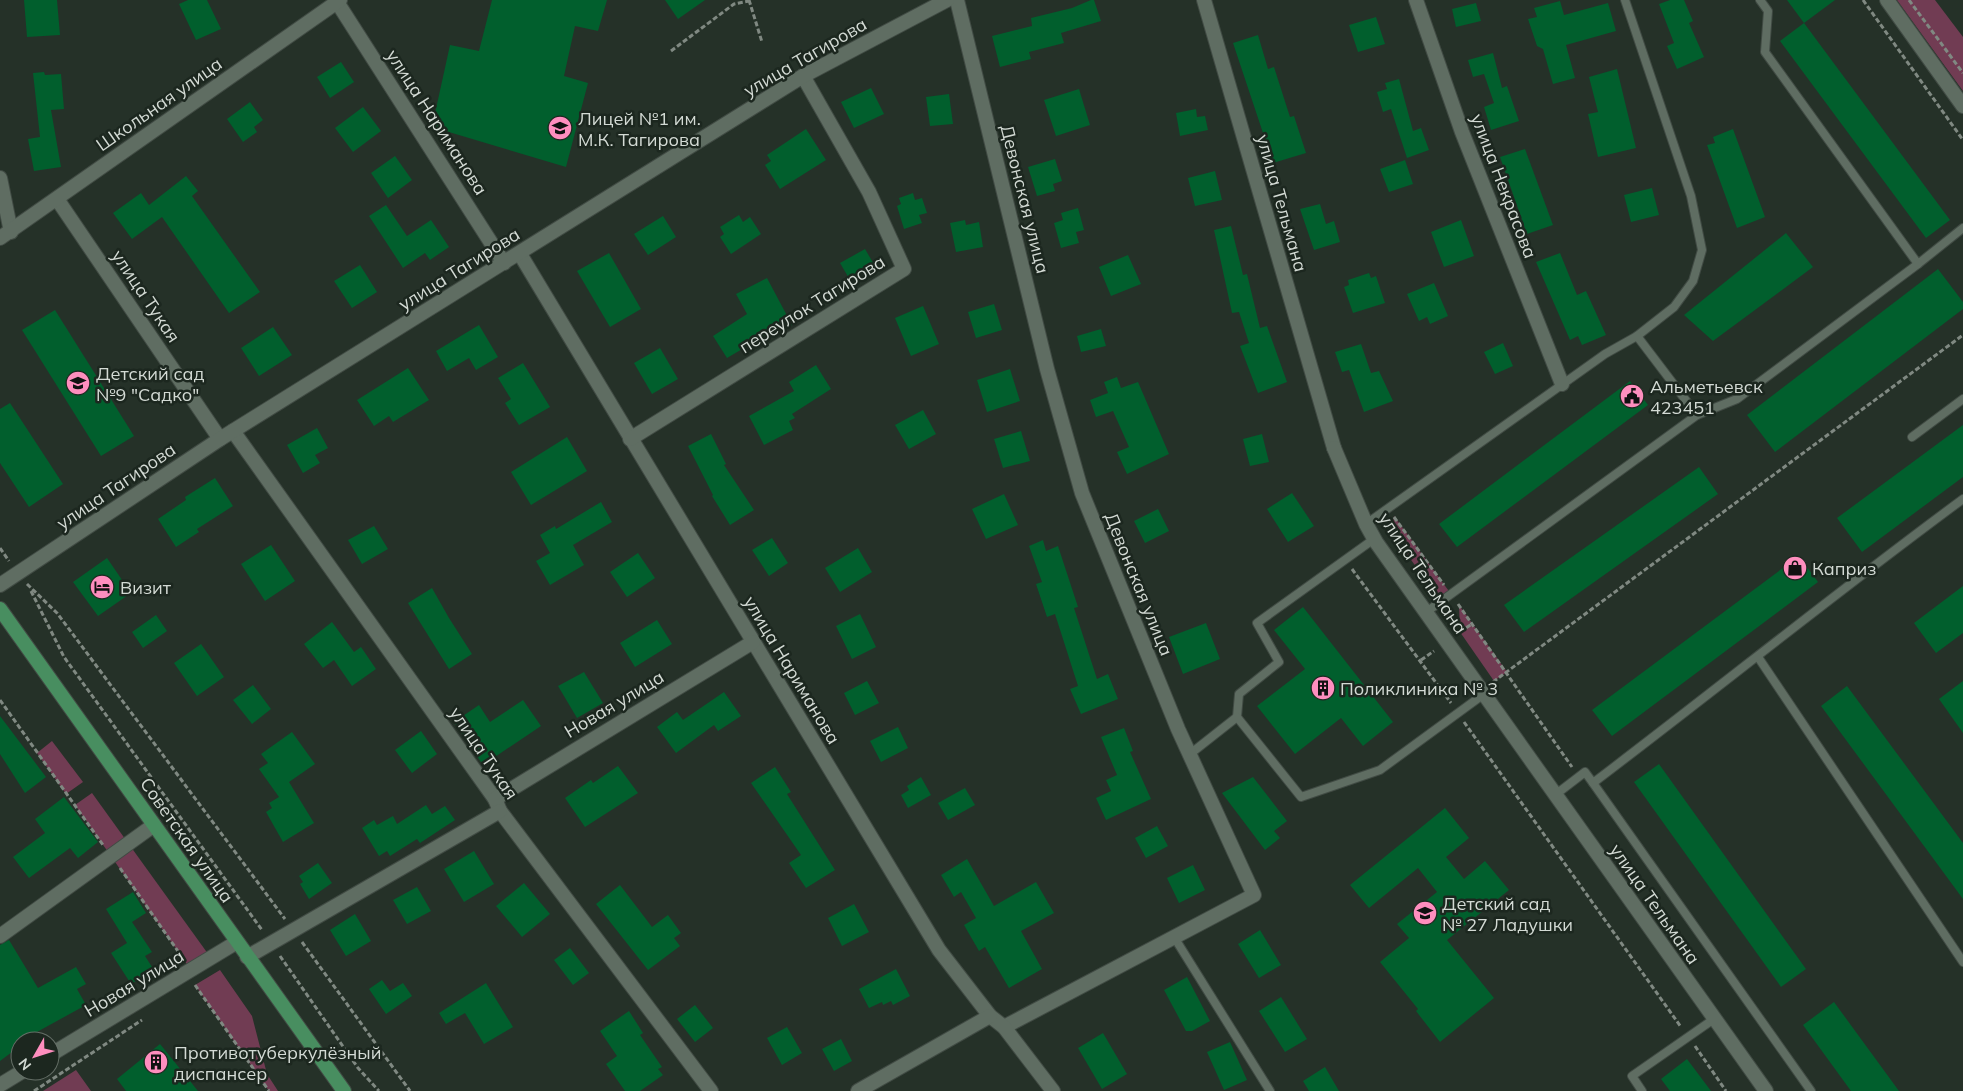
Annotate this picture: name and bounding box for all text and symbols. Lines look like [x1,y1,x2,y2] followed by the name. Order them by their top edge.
[739,12,871,102] street label: улица Тагирова
[381,45,493,199] street label: улица Нариманова
[92,52,226,156] street label: Школьная улица
[578,107,701,151] place label: Лицей №1 им. М.К. Тагирова
[1466,110,1542,262] street label: улица Некрасова
[547,115,573,141] school or university icon: Лицей №1 им. М.К. Тагирова
[995,122,1055,276] street label: Девонская улица
[1251,132,1313,274] street label: улица Тельмана
[394,222,524,316] street label: улица Тагирова
[107,245,185,347] street label: улица Тукая
[735,250,889,358] street label: переулок Тагирова
[96,362,205,406] place label: Детский сад №9 "Садко"
[65,370,91,396] school or university icon: Детский сад №9 "Садко"
[1650,375,1763,419] place label: Альметьевск 423451
[1619,383,1645,409] public building icon: Альметьевск 423451
[52,438,180,534] street label: улица Тагирова
[1374,508,1472,638] street label: улица Тельмана
[1100,509,1178,659] street label: Девонская улица
[1782,555,1808,581] shop icon: Каприз
[1812,557,1876,580] place label: Каприз
[89,574,115,600] hotel icon: Визит
[120,576,172,599] place label: Визит
[739,592,845,748] street label: улица Нариманова
[560,665,668,743] street label: Новая улица
[1310,675,1336,701] building icon: Поликлиника № 3
[1340,677,1498,700] place label: Поликлиника № 3
[445,702,523,804] street label: улица Тукая
[135,773,239,907] street label: Советская улица
[1605,839,1705,969] street label: улица Тельмана
[1442,892,1573,936] place label: Детский сад № 27 Ладушки
[1412,900,1438,926] school or university icon: Детский сад № 27 Ладушки
[80,944,188,1022] street label: Новая улица
[10,1031,60,1081] north arrow
[174,1041,381,1085] place label: Противотуберкулёзный диспансер
[143,1049,169,1075] building icon: Противотуберкулёзный диспансер
[15,1054,35,1074] text: N

